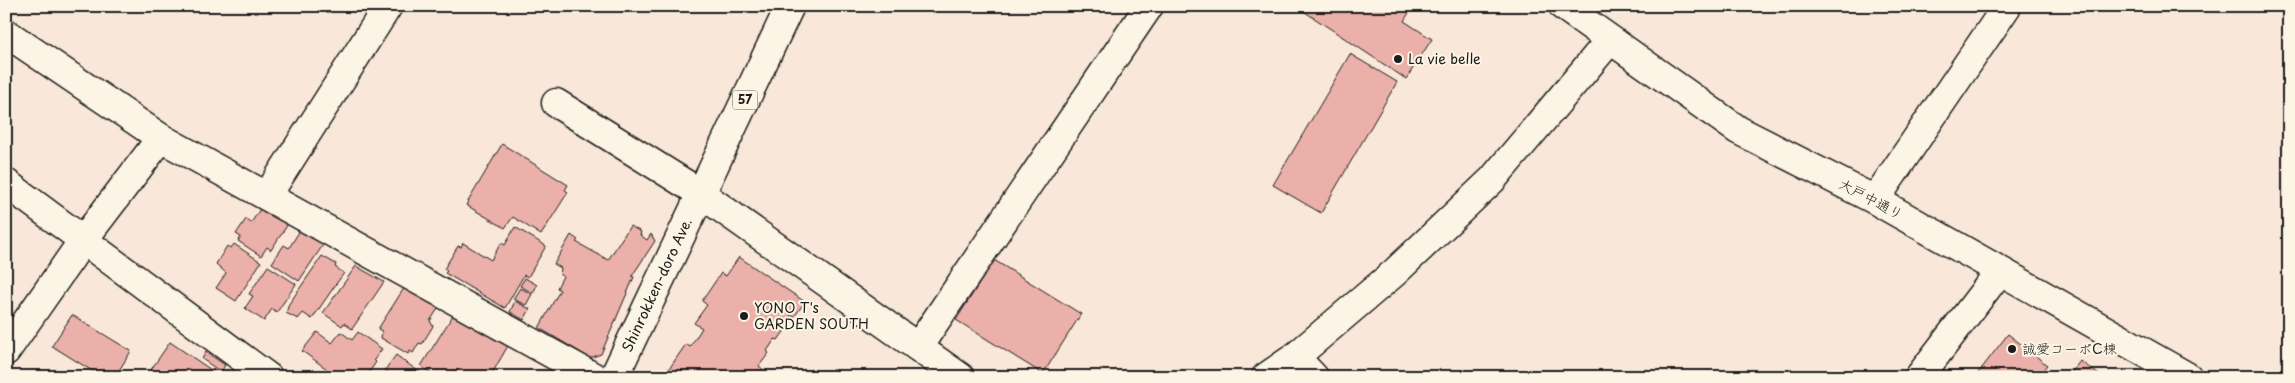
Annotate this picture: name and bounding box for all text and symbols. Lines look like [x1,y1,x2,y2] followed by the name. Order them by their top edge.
[1408,48,1481,69] place label: La vie belle
[1392,53,1404,65] marker: La vie belle
[732,90,758,110] road number: 57
[1835,173,1907,224] street label: 大戸中通り
[616,214,697,355] street label: Shinrokken-doro Ave.
[754,297,869,334] place label: YONO T's GARDEN SOUTH
[738,310,750,322] marker: YONO T's GARDEN SOUTH
[2022,338,2118,359] place label: 誠愛コーポC棟
[2006,343,2018,355] marker: 誠愛コーポC棟

